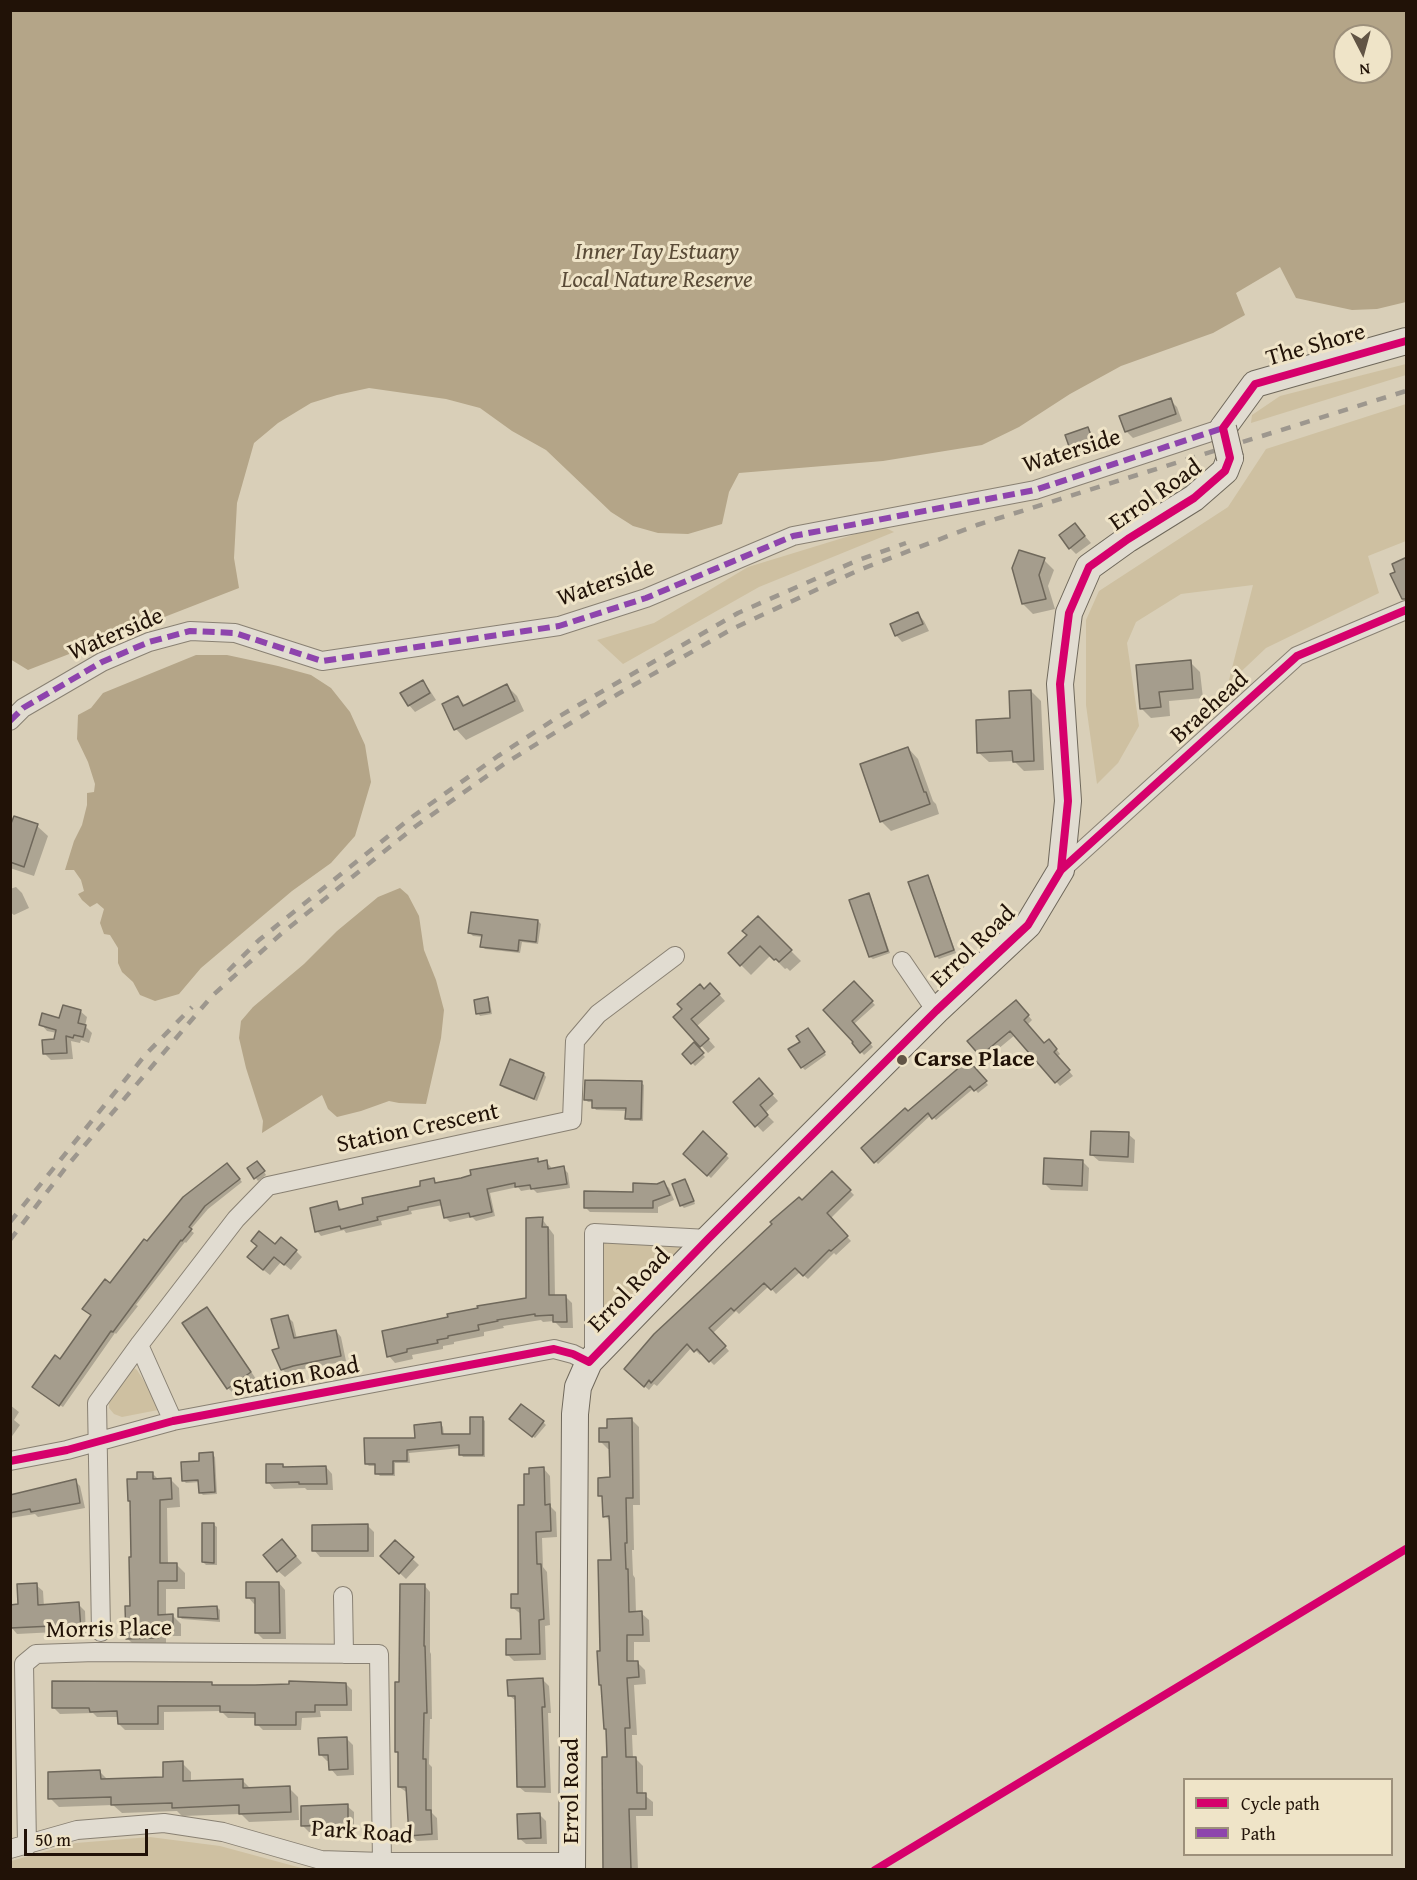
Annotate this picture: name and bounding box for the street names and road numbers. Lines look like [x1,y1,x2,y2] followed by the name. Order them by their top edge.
[1263,318,1369,374] street label: The Shore
[1020,423,1124,481] street label: Waterside
[1104,454,1208,538] street label: Errol Road
[554,554,658,614] street label: Waterside
[64,602,168,668] street label: Waterside
[1165,666,1255,750] street label: Braehead
[926,900,1022,994] street label: Errol Road
[334,1098,502,1160] street label: Station Crescent
[583,1243,677,1339] street label: Errol Road
[230,1352,362,1404] street label: Station Road
[46,1615,172,1645] street label: Morris Place
[558,1738,586,1844] street label: Errol Road
[310,1815,414,1851] street label: Park Road

